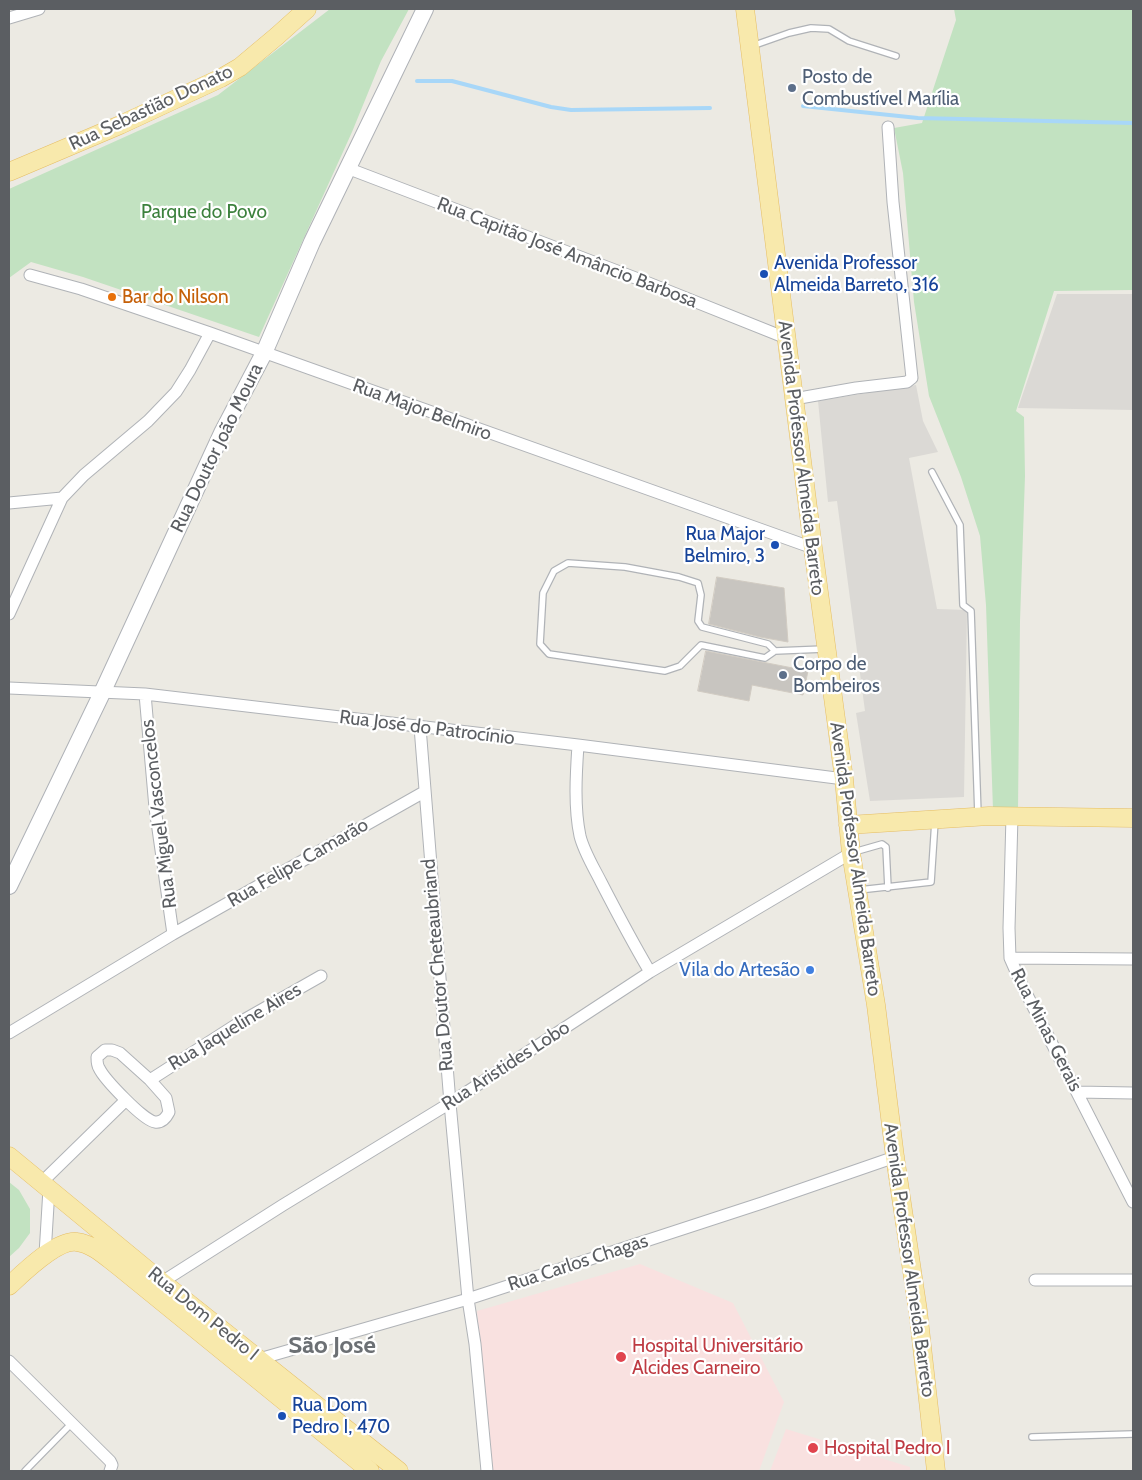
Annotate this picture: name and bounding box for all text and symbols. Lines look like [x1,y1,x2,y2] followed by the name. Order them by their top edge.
[66,60,236,156] street label: Rua Sebastião Donato
[802,66,959,110] place label: Posto de Combustível Marília
[786,82,798,94] marker: Posto de Combustível Marília
[434,193,700,313] street label: Rua Capitão José Amâncio Barbosa
[141,201,267,223] park label: Parque do Povo
[774,252,939,296] place label: Avenida Professor Almeida Barreto, 316
[758,268,770,280] marker: Avenida Professor Almeida Barreto, 316
[122,286,229,308] place label: Bar do Nilson
[106,291,118,303] marker: Bar do Nilson
[773,319,829,597] street label: Avenida Professor Almeida Barreto
[166,360,268,536] street label: Rua Doutor João Moura
[349,374,495,446] street label: Rua Major Belmiro
[684,523,765,567] place label: Rua Major Belmiro, 3
[769,539,781,551] marker: Rua Major Belmiro, 3
[793,653,880,697] place label: Corpo de Bombeiros
[777,669,789,681] marker: Corpo de Bombeiros
[338,706,516,750] street label: Rua José do Patrocínio
[136,718,182,910] street label: Rua Miguel Vasconcelos
[824,720,886,998] street label: Avenida Professor Almeida Barreto
[224,813,372,913] street label: Rua Felipe Camarão
[417,858,459,1072] street label: Rua Doutor Cheteaubriand
[679,959,800,981] place label: Vila do Artesão
[804,964,816,976] marker: Vila do Artesão
[1005,965,1087,1095] street label: Rua Minas Gerais
[164,978,306,1076] street label: Rua Jaqueline Aires
[438,1016,574,1116] street label: Rua Aristides Lobo
[878,1121,940,1399] street label: Avenida Professor Almeida Barreto
[505,1230,651,1296] street label: Rua Carlos Chagas
[143,1262,263,1366] street label: Rua Dom Pedro I
[288,1332,376,1360] district label: São José
[632,1335,803,1379] place label: Hospital Universitário Alcides Carneiro
[614,1350,628,1364] marker: Hospital Universitário Alcides Carneiro
[292,1394,390,1438] place label: Rua Dom Pedro I, 470
[276,1410,288,1422] marker: Rua Dom Pedro I, 470
[824,1437,951,1459] place label: Hospital Pedro I
[806,1441,820,1455] marker: Hospital Pedro I

